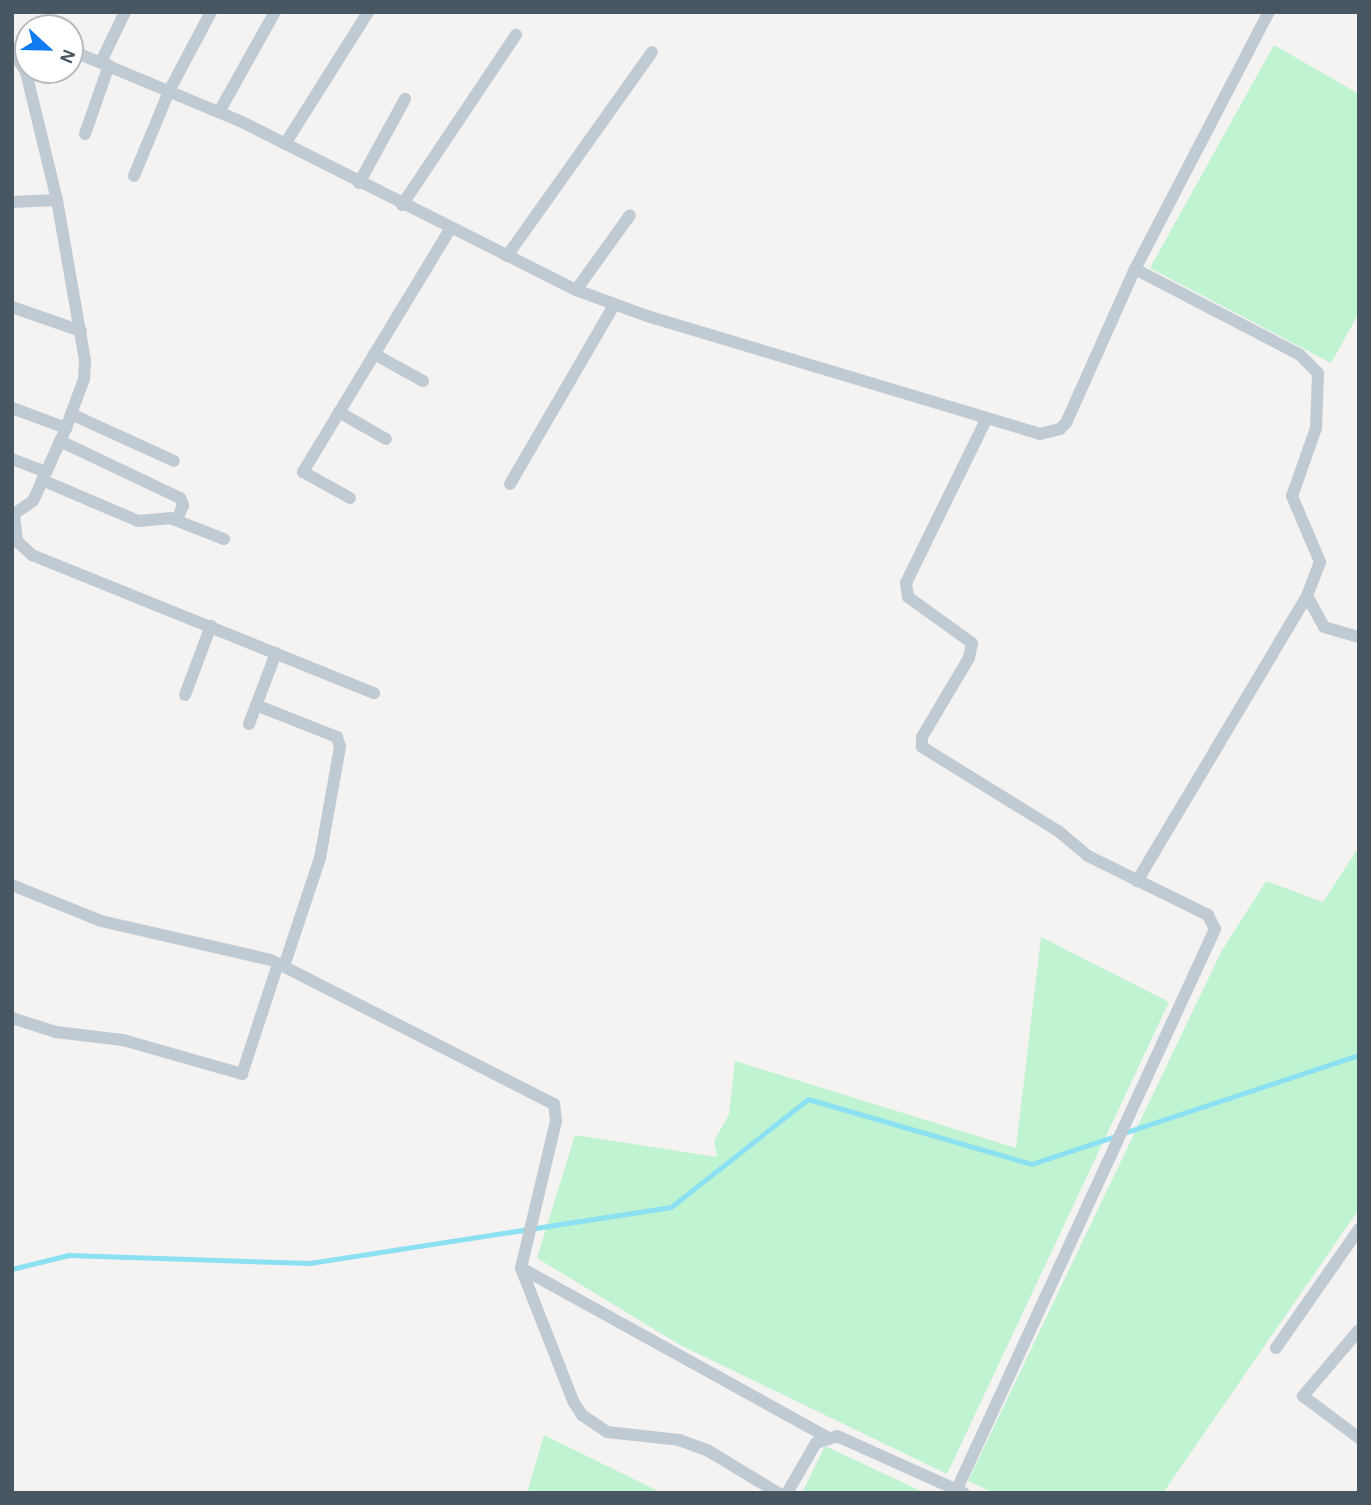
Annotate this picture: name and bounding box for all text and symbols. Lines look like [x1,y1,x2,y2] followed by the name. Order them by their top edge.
[14,14,84,84] north arrow
[56,47,78,66] text: N

